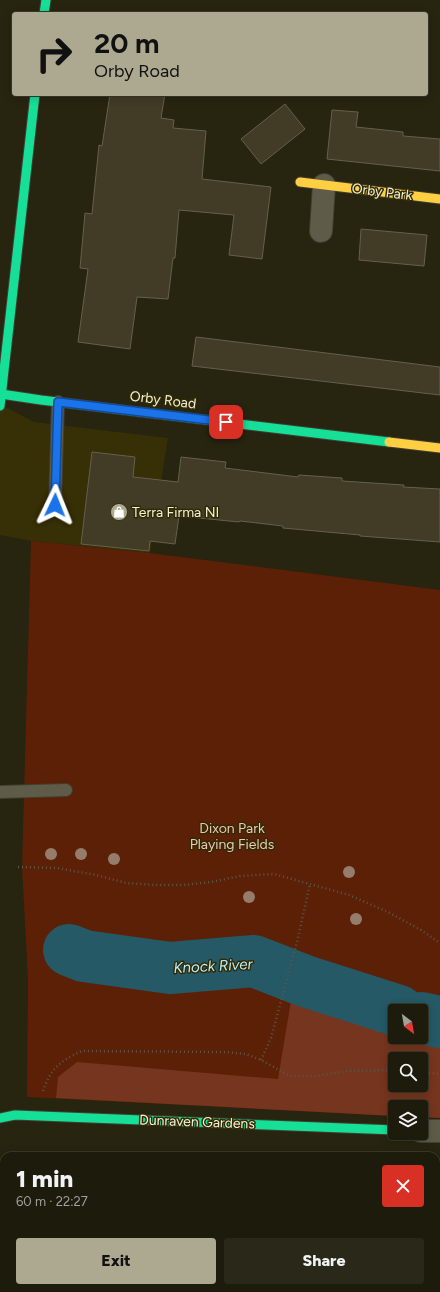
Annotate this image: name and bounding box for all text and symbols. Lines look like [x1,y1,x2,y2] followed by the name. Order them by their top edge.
[94,26,159,60] text: 20 m
[28,28,80,80] icon: right
[94,60,180,82] text: Orby Road
[351,180,414,204] street label: Orby Park
[129,388,197,412] street label: Orby Road
[209,405,243,439] pin
[215,411,237,433] icon: arrive
[34,484,76,526] position arrow
[109,502,129,522] shop icon: Terra Firma NI
[132,504,219,521] place label: Terra Firma NI
[190,820,274,853] park label: Dixon Park Playing Fields
[173,955,254,977] water label: Knock River
[388,1004,428,1044] north arrow
[388,1004,428,1140] map controls
[388,1052,428,1092] button: search
[388,1100,428,1140] button: layers
[139,1111,255,1133] street label: Dunraven Gardens
[16,1164,73,1193] text: 1 min
[382,1165,424,1207] button: close
[16,1194,88,1209] text: 60 m · 22:27
[16,1238,216,1284] button: Exit
[224,1238,424,1284] button: Share

